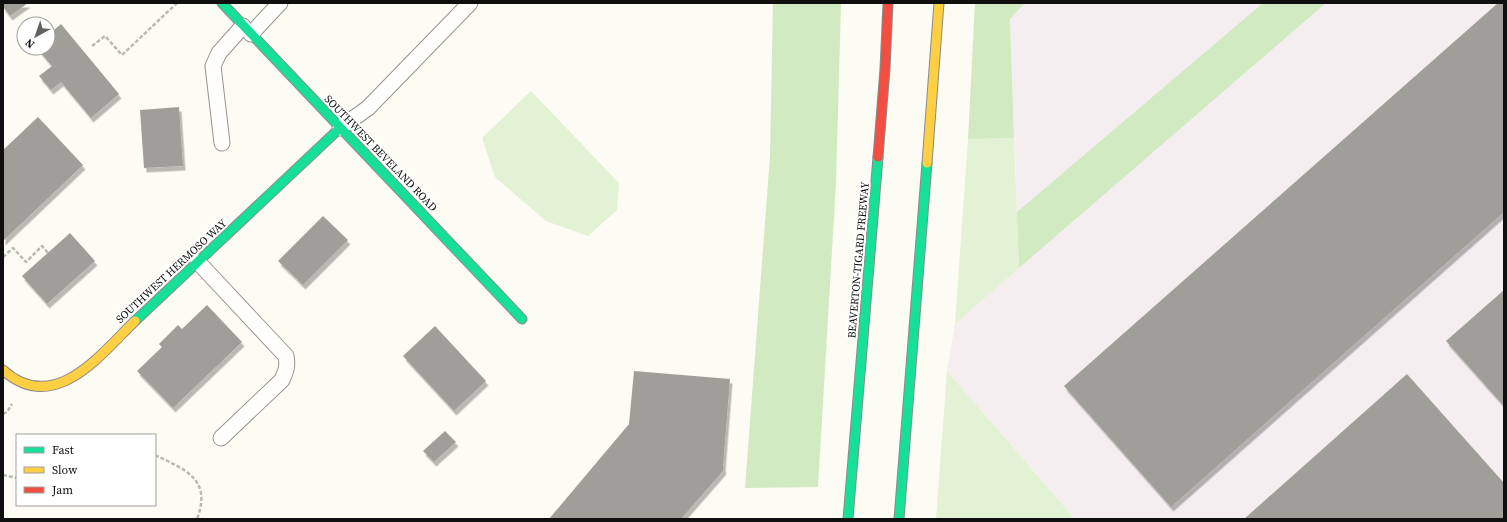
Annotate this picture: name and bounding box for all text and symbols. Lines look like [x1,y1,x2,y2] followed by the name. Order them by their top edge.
[16,16,56,56] north arrow
[22,35,38,52] text: N
[321,92,441,215] street label: SOUTHWEST BEVELAND ROAD
[844,181,873,339] street label: BEAVERTON-TIGARD FREEWAY
[113,216,230,327] street label: SOUTHWEST HERMOSO WAY
[16,434,156,506] legend
[52,442,74,458] text: Fast
[52,462,78,478] text: Slow
[51,482,73,498] text: Jam

